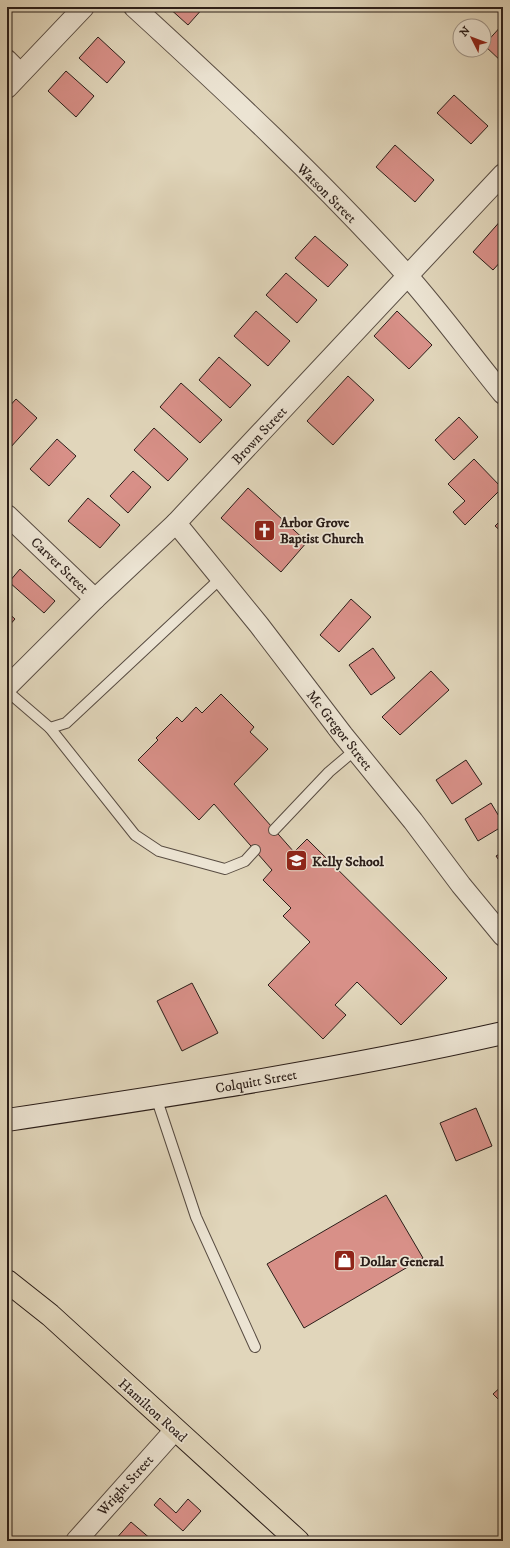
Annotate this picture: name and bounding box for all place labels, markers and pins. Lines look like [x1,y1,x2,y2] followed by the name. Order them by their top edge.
[279,514,365,548] place label: Arbor Grove Baptist Church
[251,517,277,543] church icon: Arbor Grove Baptist Church
[284,848,310,874] school or university icon: Kelly School
[312,853,385,871] place label: Kelly School
[332,1248,358,1274] shop icon: Dollar General
[360,1253,445,1271] place label: Dollar General

